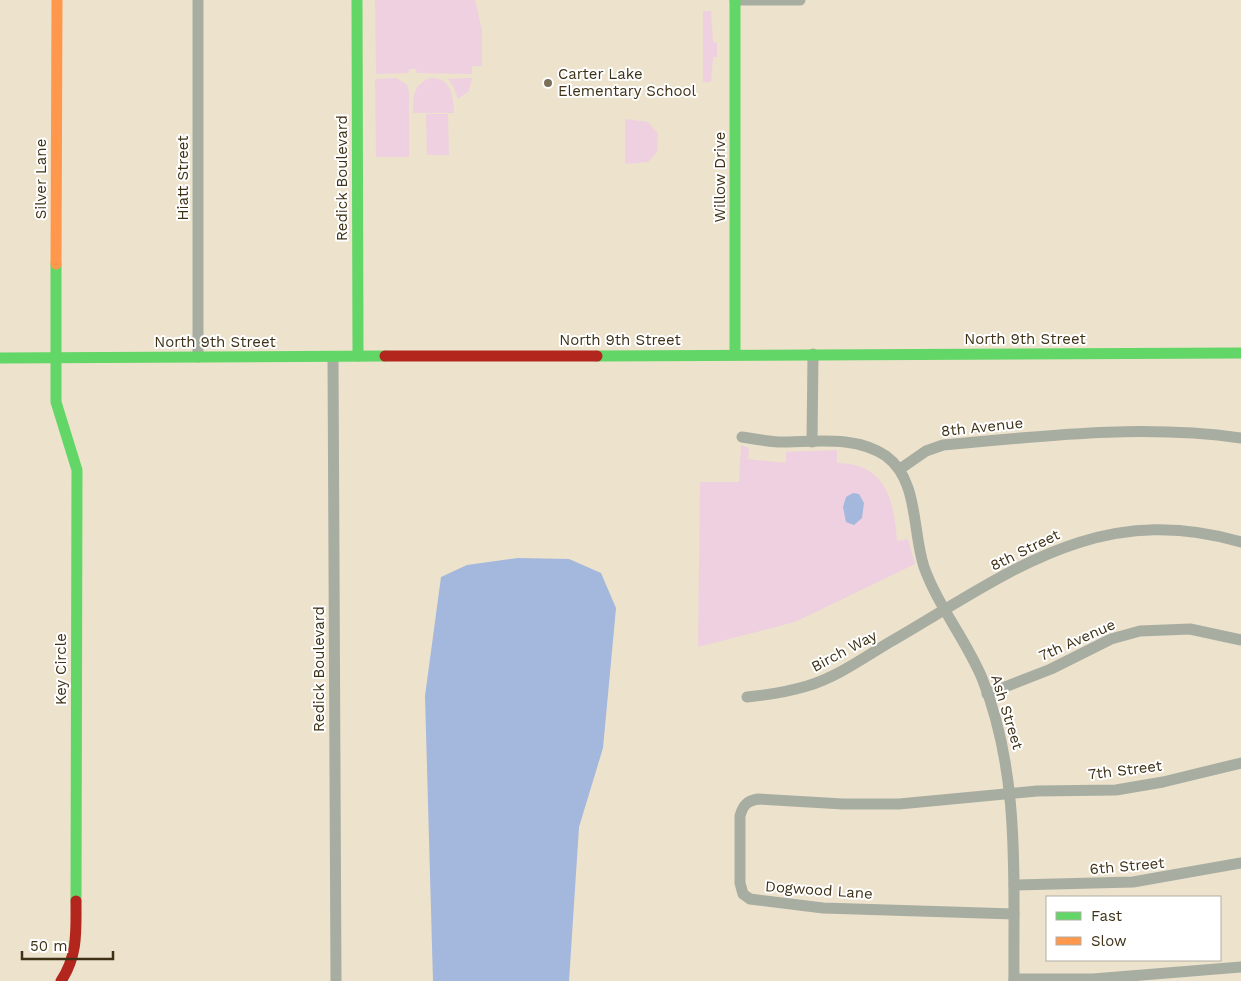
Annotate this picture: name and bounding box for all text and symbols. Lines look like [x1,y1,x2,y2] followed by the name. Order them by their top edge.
[558,65,697,100] place label: Carter Lake Elementary School
[542,77,554,89] marker: Carter Lake Elementary School
[333,115,351,241] street label: Redick Boulevard
[711,132,729,222] street label: Willow Drive
[174,135,192,221] street label: Hiatt Street
[32,139,50,219] street label: Silver Lane
[964,330,1086,348] street label: North 9th Street
[559,331,681,349] street label: North 9th Street
[154,333,276,351] street label: North 9th Street
[940,414,1024,440] street label: 8th Avenue
[987,525,1063,575] street label: 8th Street
[310,606,328,732] street label: Redick Boulevard
[1036,615,1118,665] street label: 7th Avenue
[808,626,880,676] street label: Birch Way
[52,633,70,705] street label: Key Circle
[987,672,1027,752] street label: Ash Street
[1087,756,1164,783] street label: 7th Street
[1089,854,1166,878] street label: 6th Street
[765,877,873,903] street label: Dogwood Lane
[1046,896,1221,961] legend
[1091,907,1123,925] text: Fast
[22,928,114,960] scale bar
[1091,932,1127,950] text: Slow
[30,937,67,955] text: 50 m

